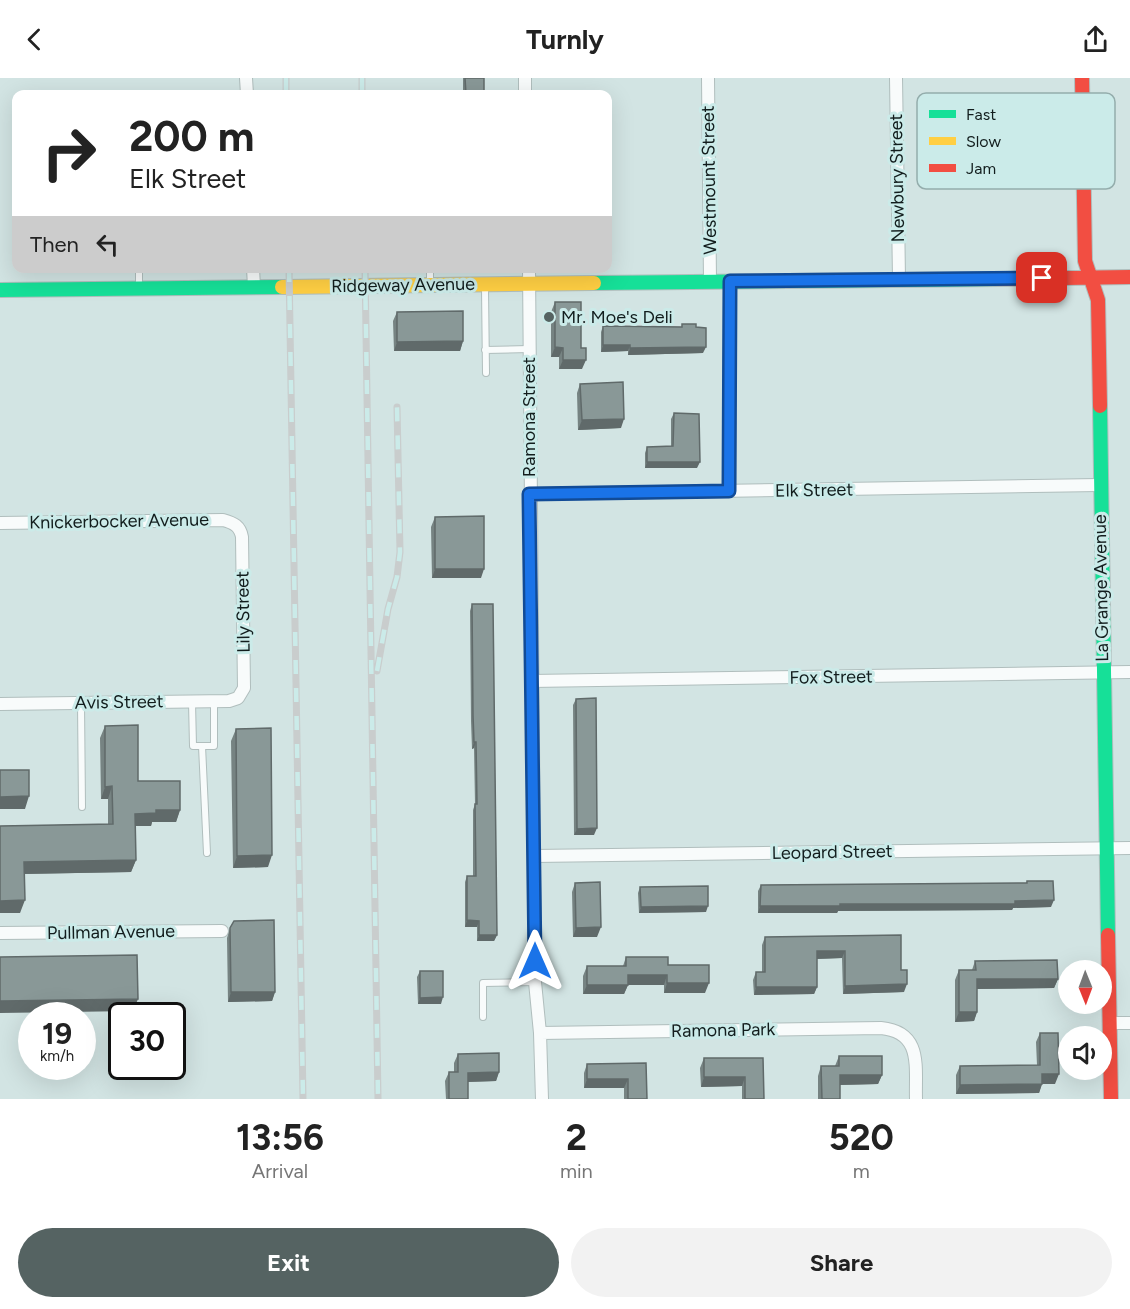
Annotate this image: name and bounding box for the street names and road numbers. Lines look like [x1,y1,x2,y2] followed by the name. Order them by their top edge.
[697,105,721,255] street label: Westmount Street
[885,113,909,242] street label: Newbury Street
[331,273,475,297] street label: Ridgeway Avenue
[518,357,540,477] street label: Ramona Street
[775,478,853,502] street label: Elk Street
[29,508,209,534] street label: Knickerbocker Avenue
[1089,514,1113,662] street label: La Grange Avenue
[231,571,255,653] street label: Lily Street
[789,665,873,689] street label: Fox Street
[74,690,164,714] street label: Avis Street
[771,840,893,864] street label: Leopard Street
[47,920,175,944] street label: Pullman Avenue
[671,1018,776,1042] street label: Ramona Park

